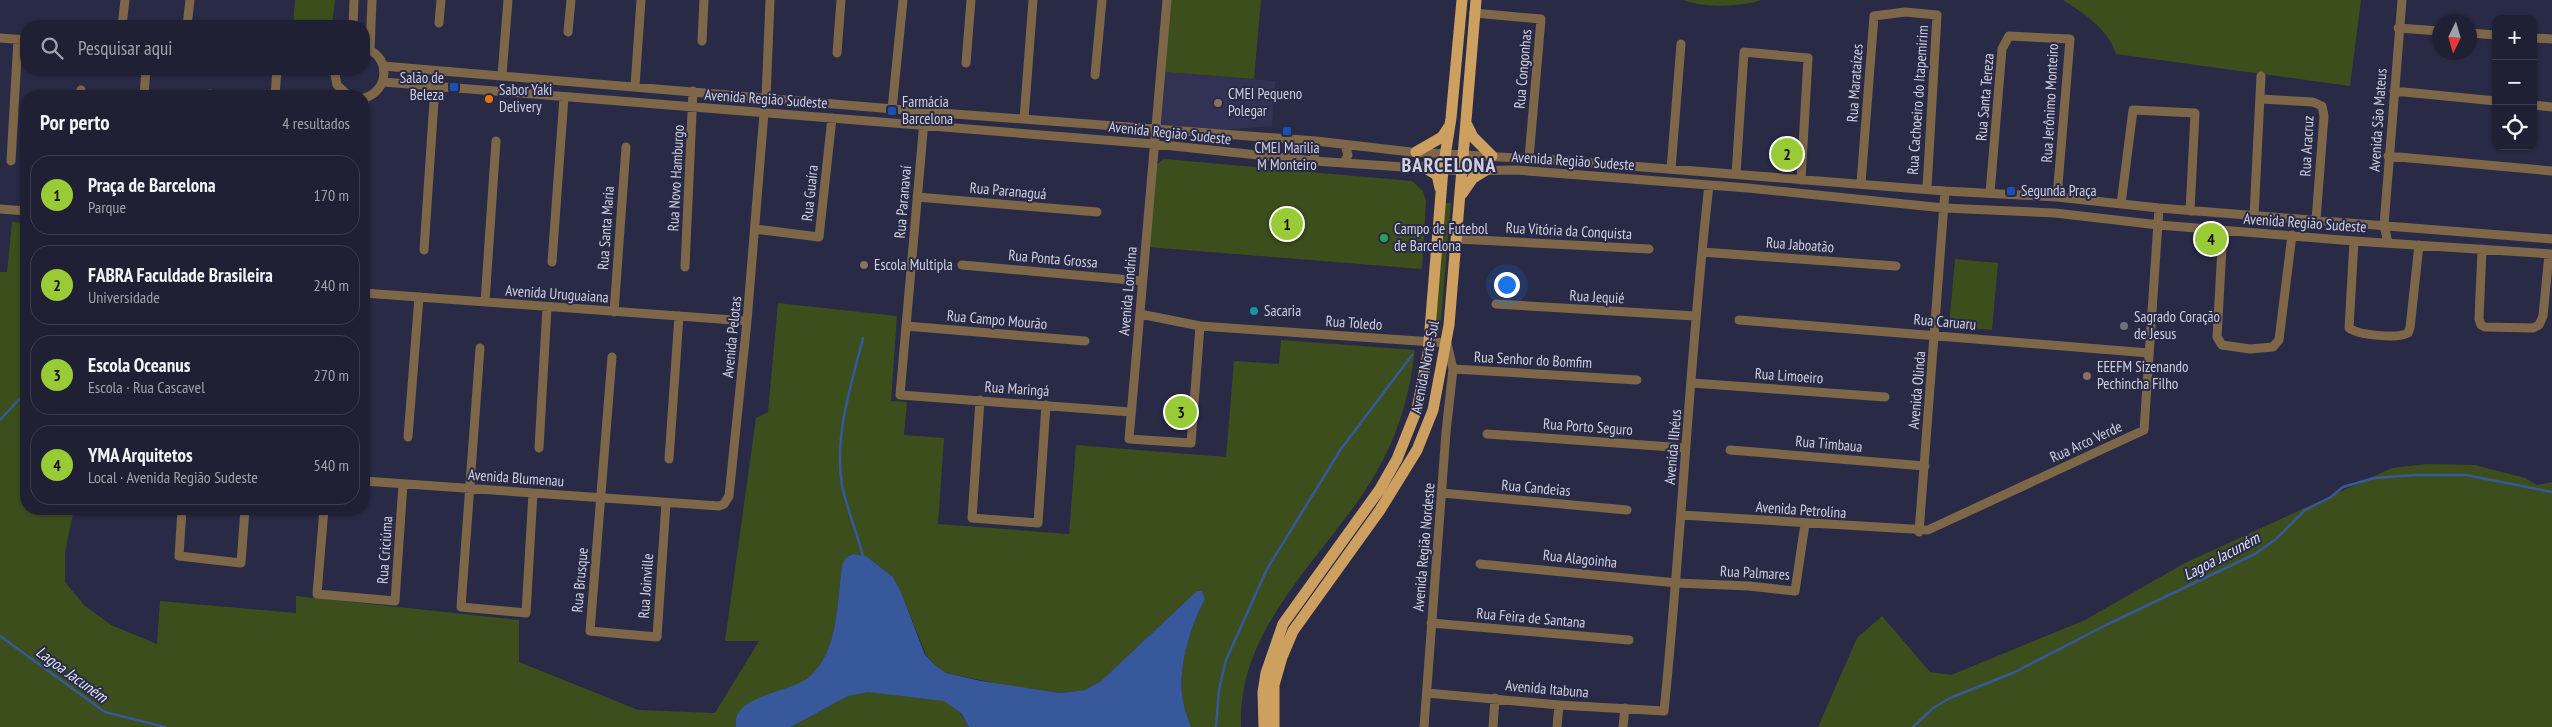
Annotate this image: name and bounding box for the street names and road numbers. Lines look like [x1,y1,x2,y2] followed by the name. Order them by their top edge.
[1903,25,1932,175] street label: Rua Cachoeiro do Itapemirim
[1510,28,1535,109] street label: Rua Congonhas
[1842,43,1867,123] street label: Rua Marataízes
[2037,43,2062,163] street label: Rua Jerônimo Monteiro
[1971,52,1998,142] street label: Rua Santa Tereza
[2364,68,2391,172] street label: Avenida São Mateus
[704,85,828,112] street label: Avenida Região Sudeste
[2295,115,2318,177] street label: Rua Aracruz
[1108,117,1232,148] street label: Avenida Região Sudeste
[663,124,688,232] street label: Rua Novo Hamburgo
[1511,147,1635,174] street label: Avenida Região Sudeste
[797,164,822,222] street label: Rua Guaíra
[890,164,915,239] street label: Rua Paranavaí
[969,178,1047,203] street label: Rua Paranaguá
[593,185,618,271] street label: Rua Santa Maria
[2243,209,2367,236] street label: Avenida Região Sudeste
[1505,218,1633,243] street label: Rua Vitória da Conquista
[1765,233,1835,256] street label: Rua Jaboatão
[1008,245,1099,272] street label: Rua Ponta Grossa
[1114,246,1141,336] street label: Avenida Londrina
[505,280,609,307] street label: Avenida Uruguaiana
[1569,286,1625,307] street label: Rua Jequié
[718,295,745,379] street label: Avenida Pelotas
[946,306,1048,333] street label: Rua Campo Mourão
[1913,309,1977,334] street label: Rua Caruaru
[1325,311,1383,334] street label: Rua Toledo
[1406,318,1443,415] street label: Avenida Norte-Sul
[1473,347,1593,372] street label: Rua Senhor do Bomfim
[1904,350,1929,430] street label: Avenida Olinda
[1754,364,1824,387] street label: Rua Limoeiro
[984,377,1050,400] street label: Rua Maringá
[1660,409,1685,485] street label: Avenida Ilhéus
[1543,414,1634,439] street label: Rua Porto Seguro
[2047,417,2125,466] street label: Rua Arco Verde
[1795,431,1863,456] street label: Rua Timbaua
[467,465,565,490] street label: Avenida Blumenau
[1501,475,1571,500] street label: Rua Candeias
[1408,482,1439,612] street label: Avenida Região Nordeste
[1755,497,1847,522] street label: Avenida Petrolina
[373,515,396,584] street label: Rua Criciúma
[1542,545,1618,572] street label: Rua Alagoinha
[567,547,592,613] street label: Rua Brusque
[634,553,657,619] street label: Rua Joinville
[1720,561,1790,584] street label: Rua Palmares
[1476,603,1586,632] street label: Rua Feira de Santana
[1505,675,1589,702] street label: Avenida Itabuna

